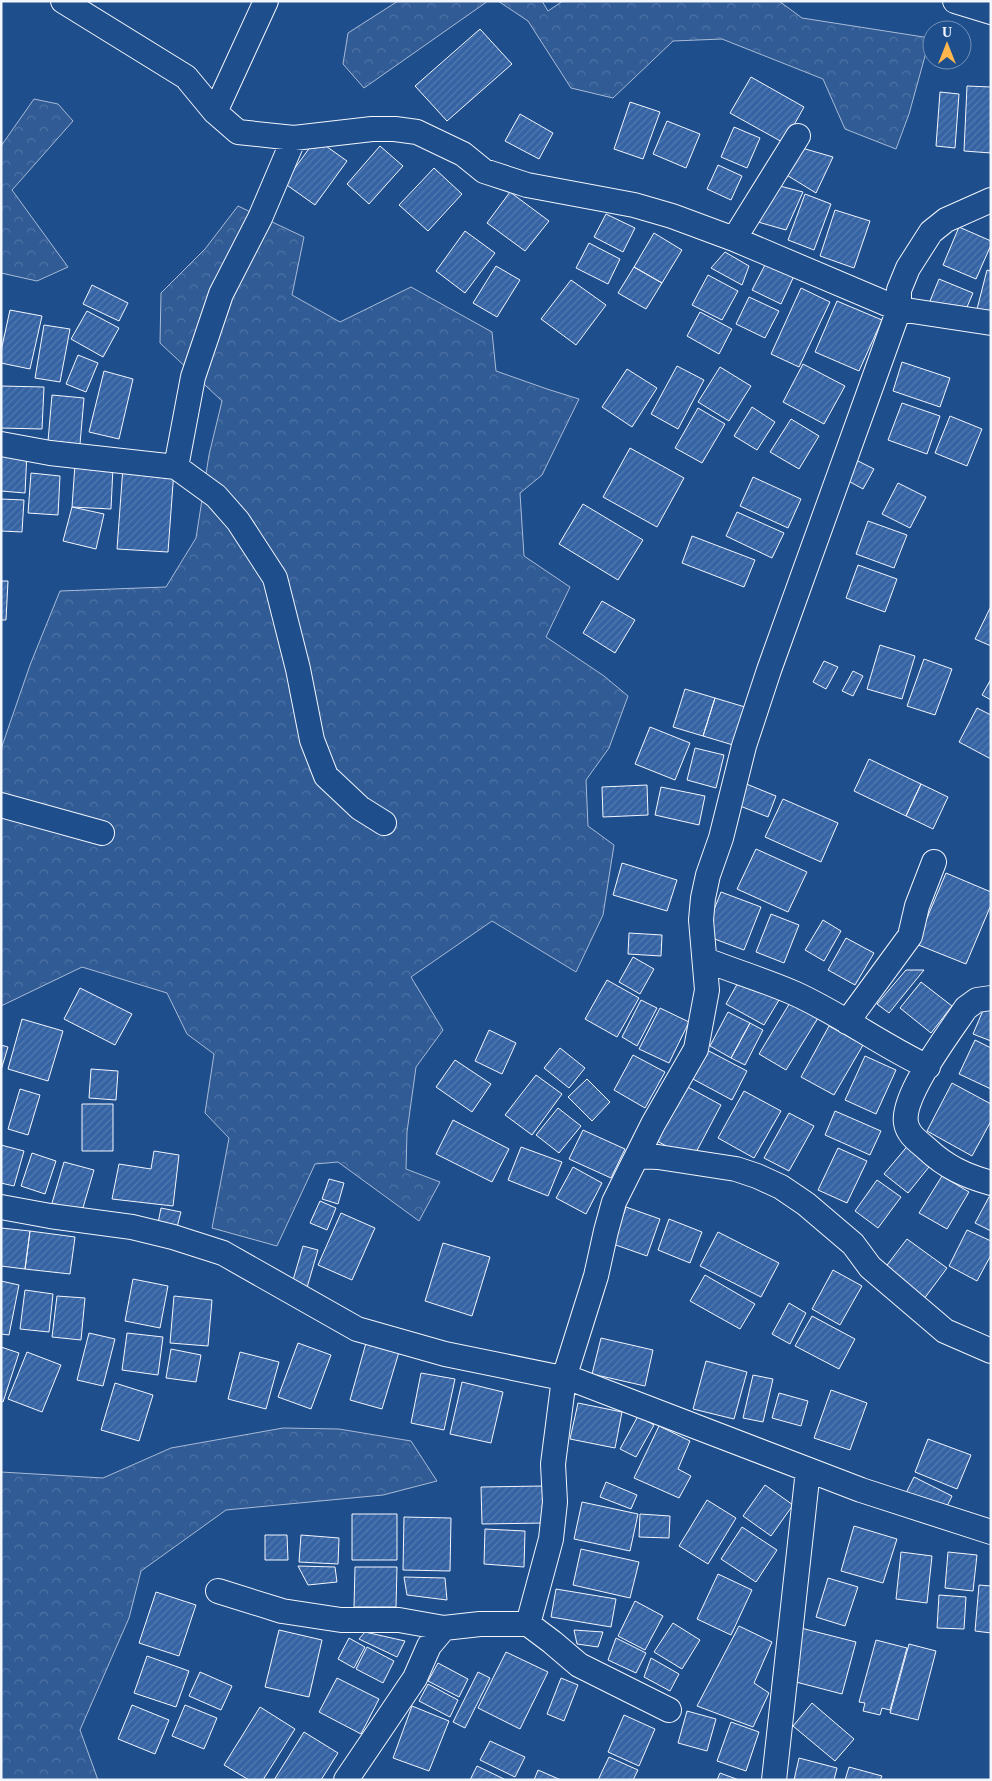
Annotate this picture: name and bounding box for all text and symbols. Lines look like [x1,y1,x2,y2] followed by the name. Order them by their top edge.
[922,20,972,70] north arrow
[942,25,952,40] text: U

